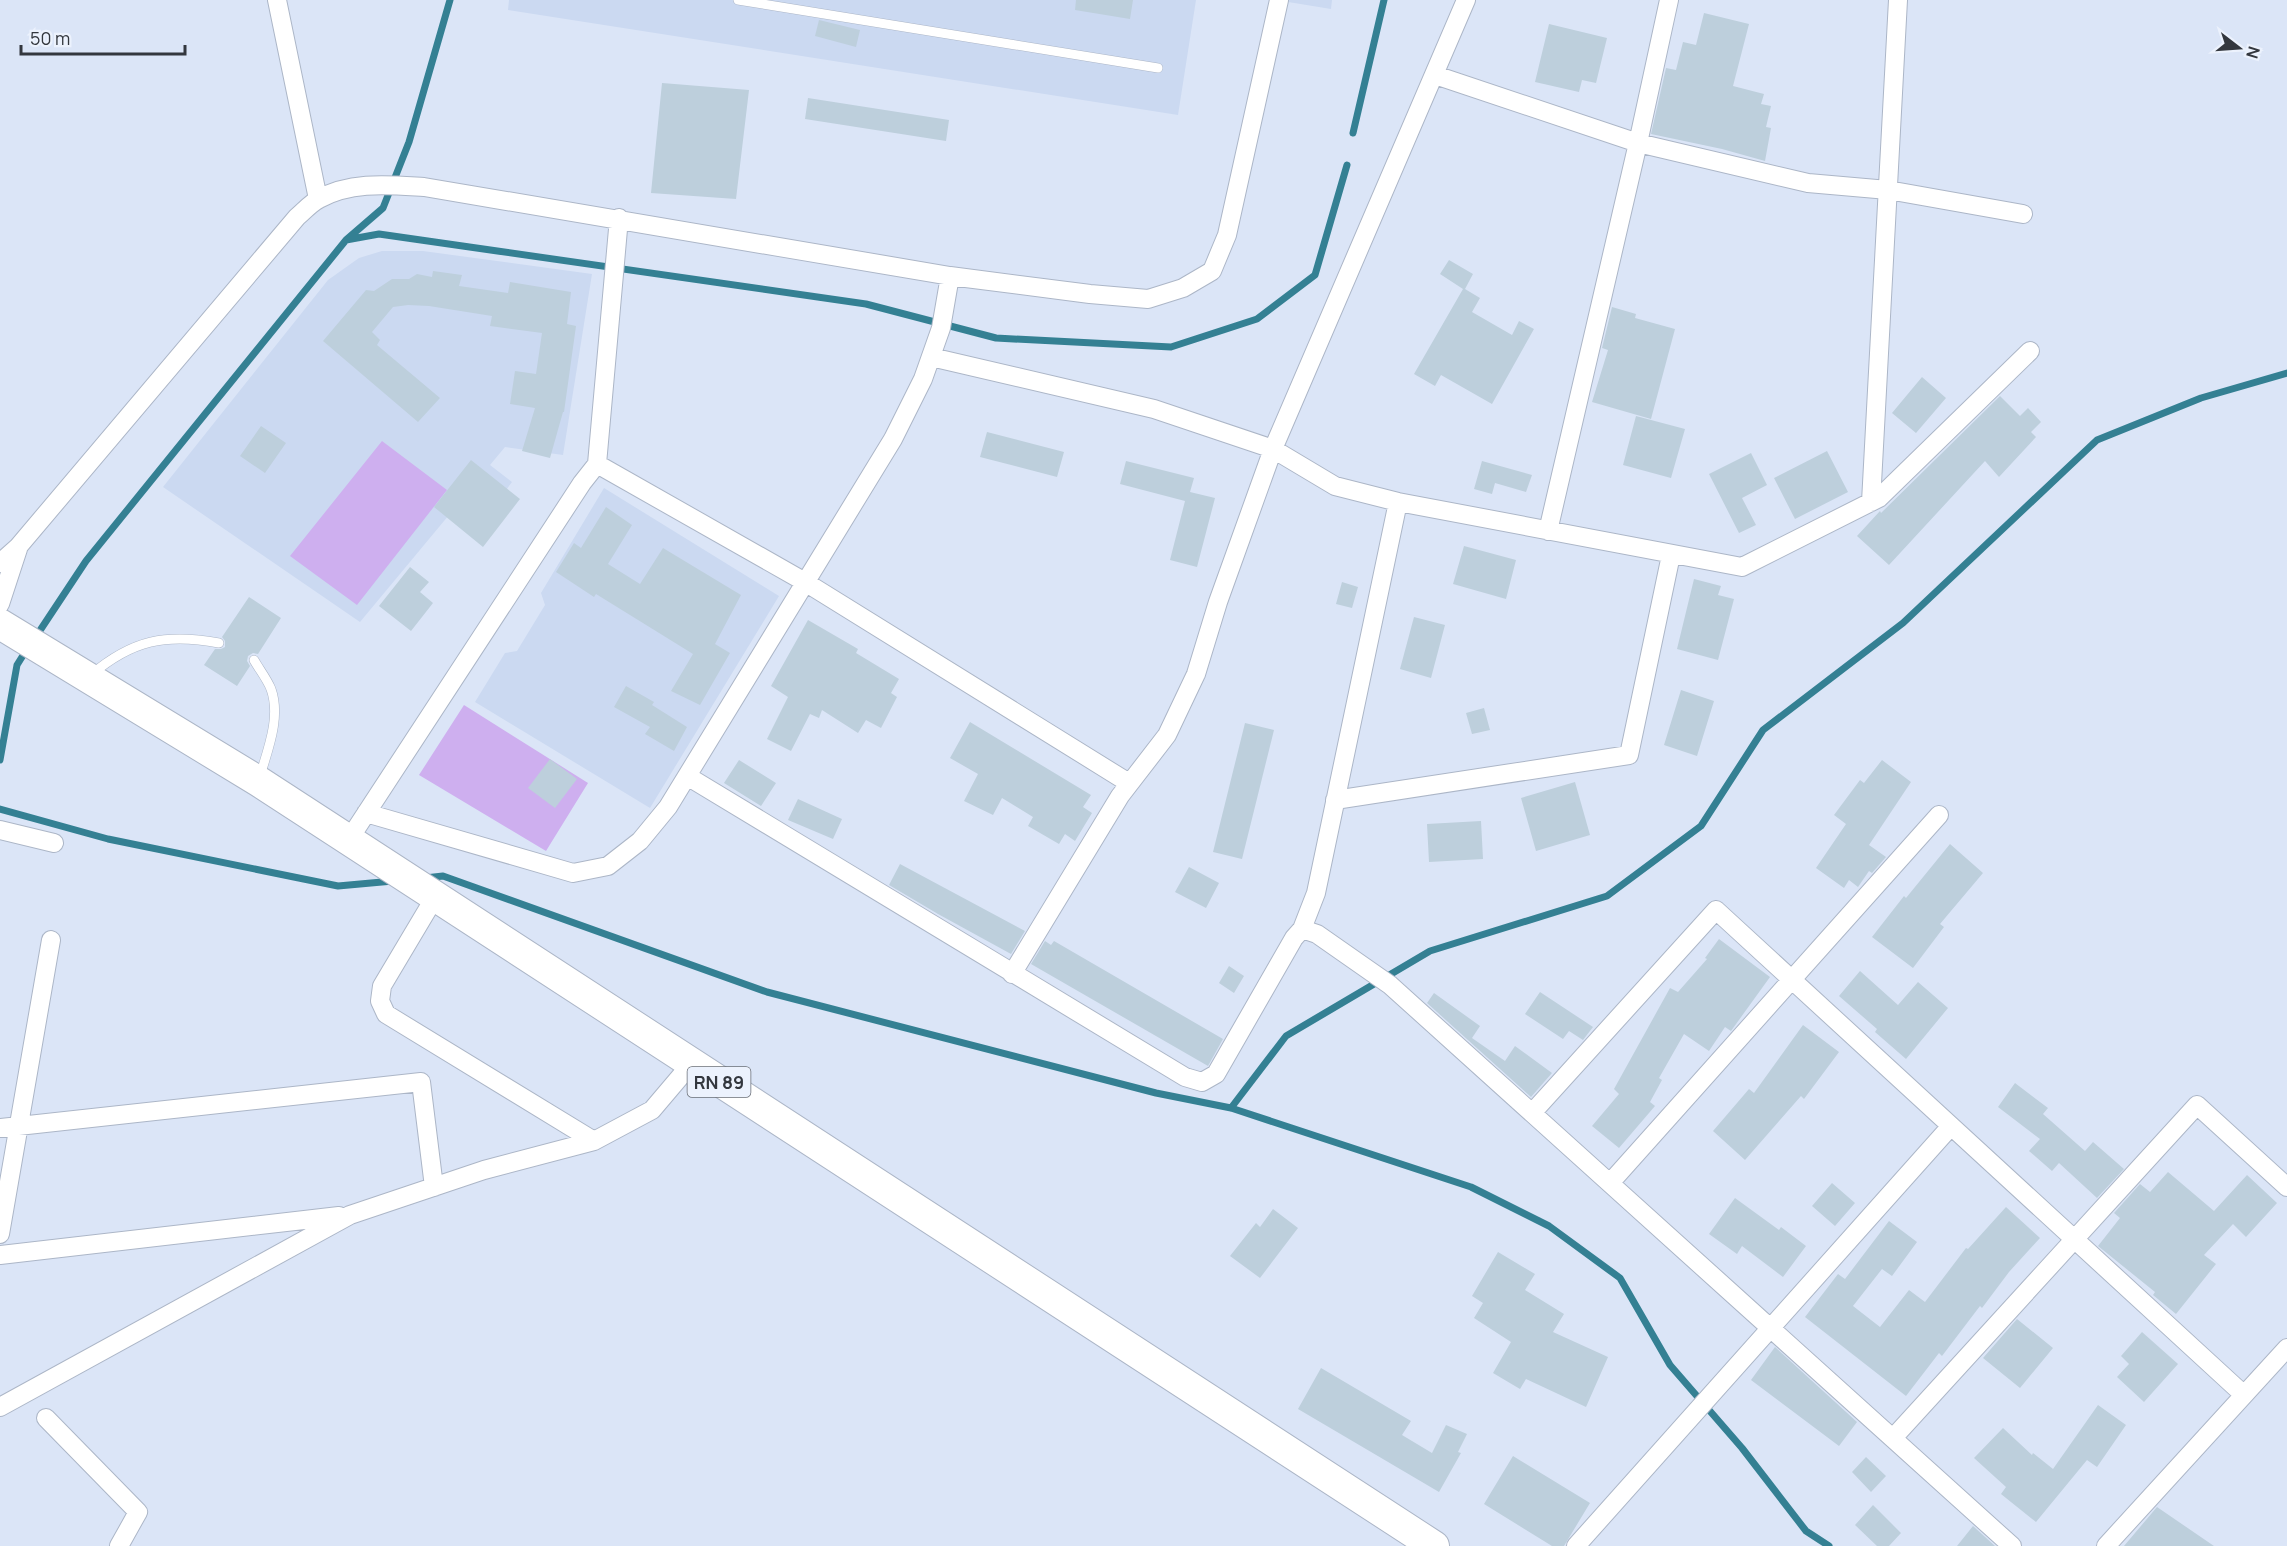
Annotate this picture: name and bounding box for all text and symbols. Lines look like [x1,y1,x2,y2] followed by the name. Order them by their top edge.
[21,18,184,56] scale bar
[2209,18,2269,78] north arrow
[30,26,70,50] text: 50 m
[2241,44,2266,61] text: N
[688,1067,750,1097] road number: RN 89

